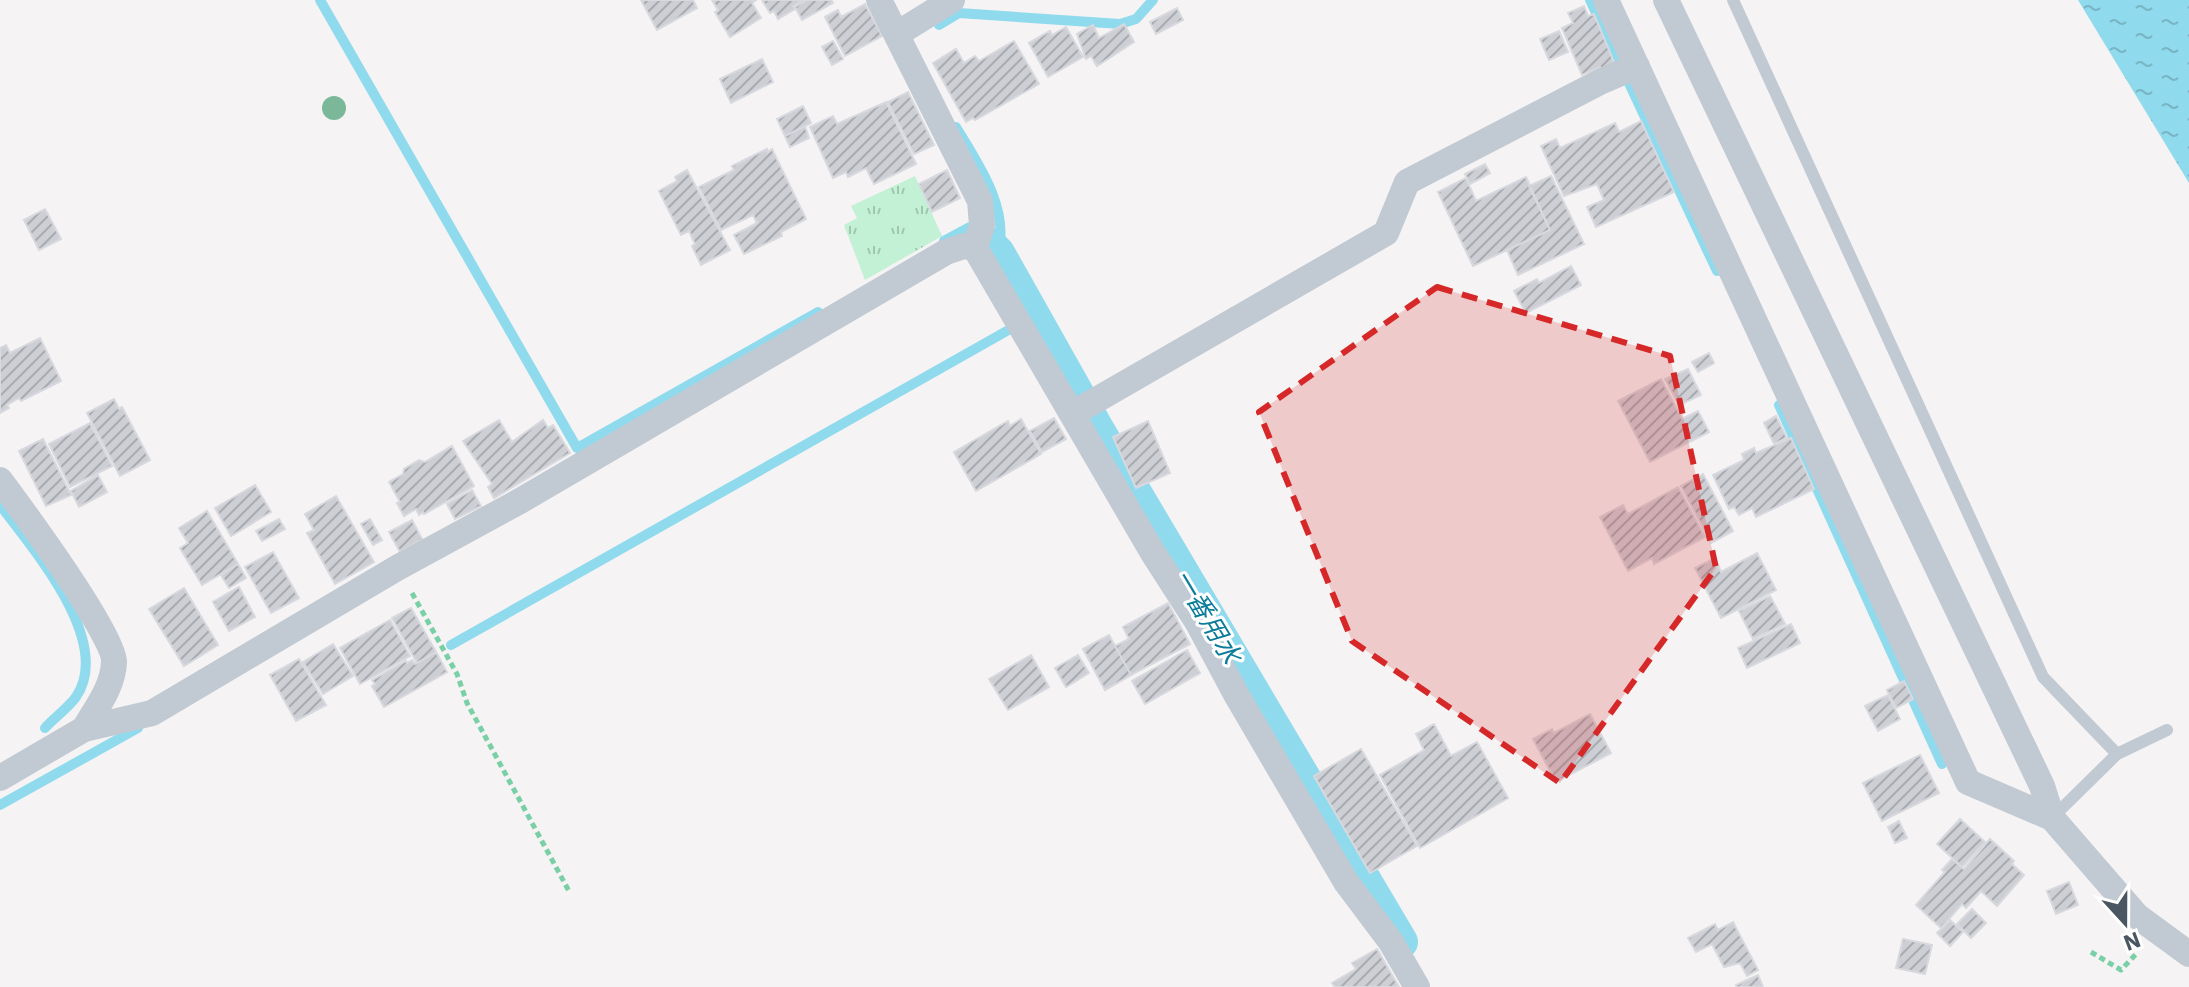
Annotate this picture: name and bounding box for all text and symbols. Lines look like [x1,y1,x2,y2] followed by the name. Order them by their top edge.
[1167,563,1251,672] water label: 一番用水
[2085,883,2165,963] north arrow
[2120,926,2145,959] text: N

